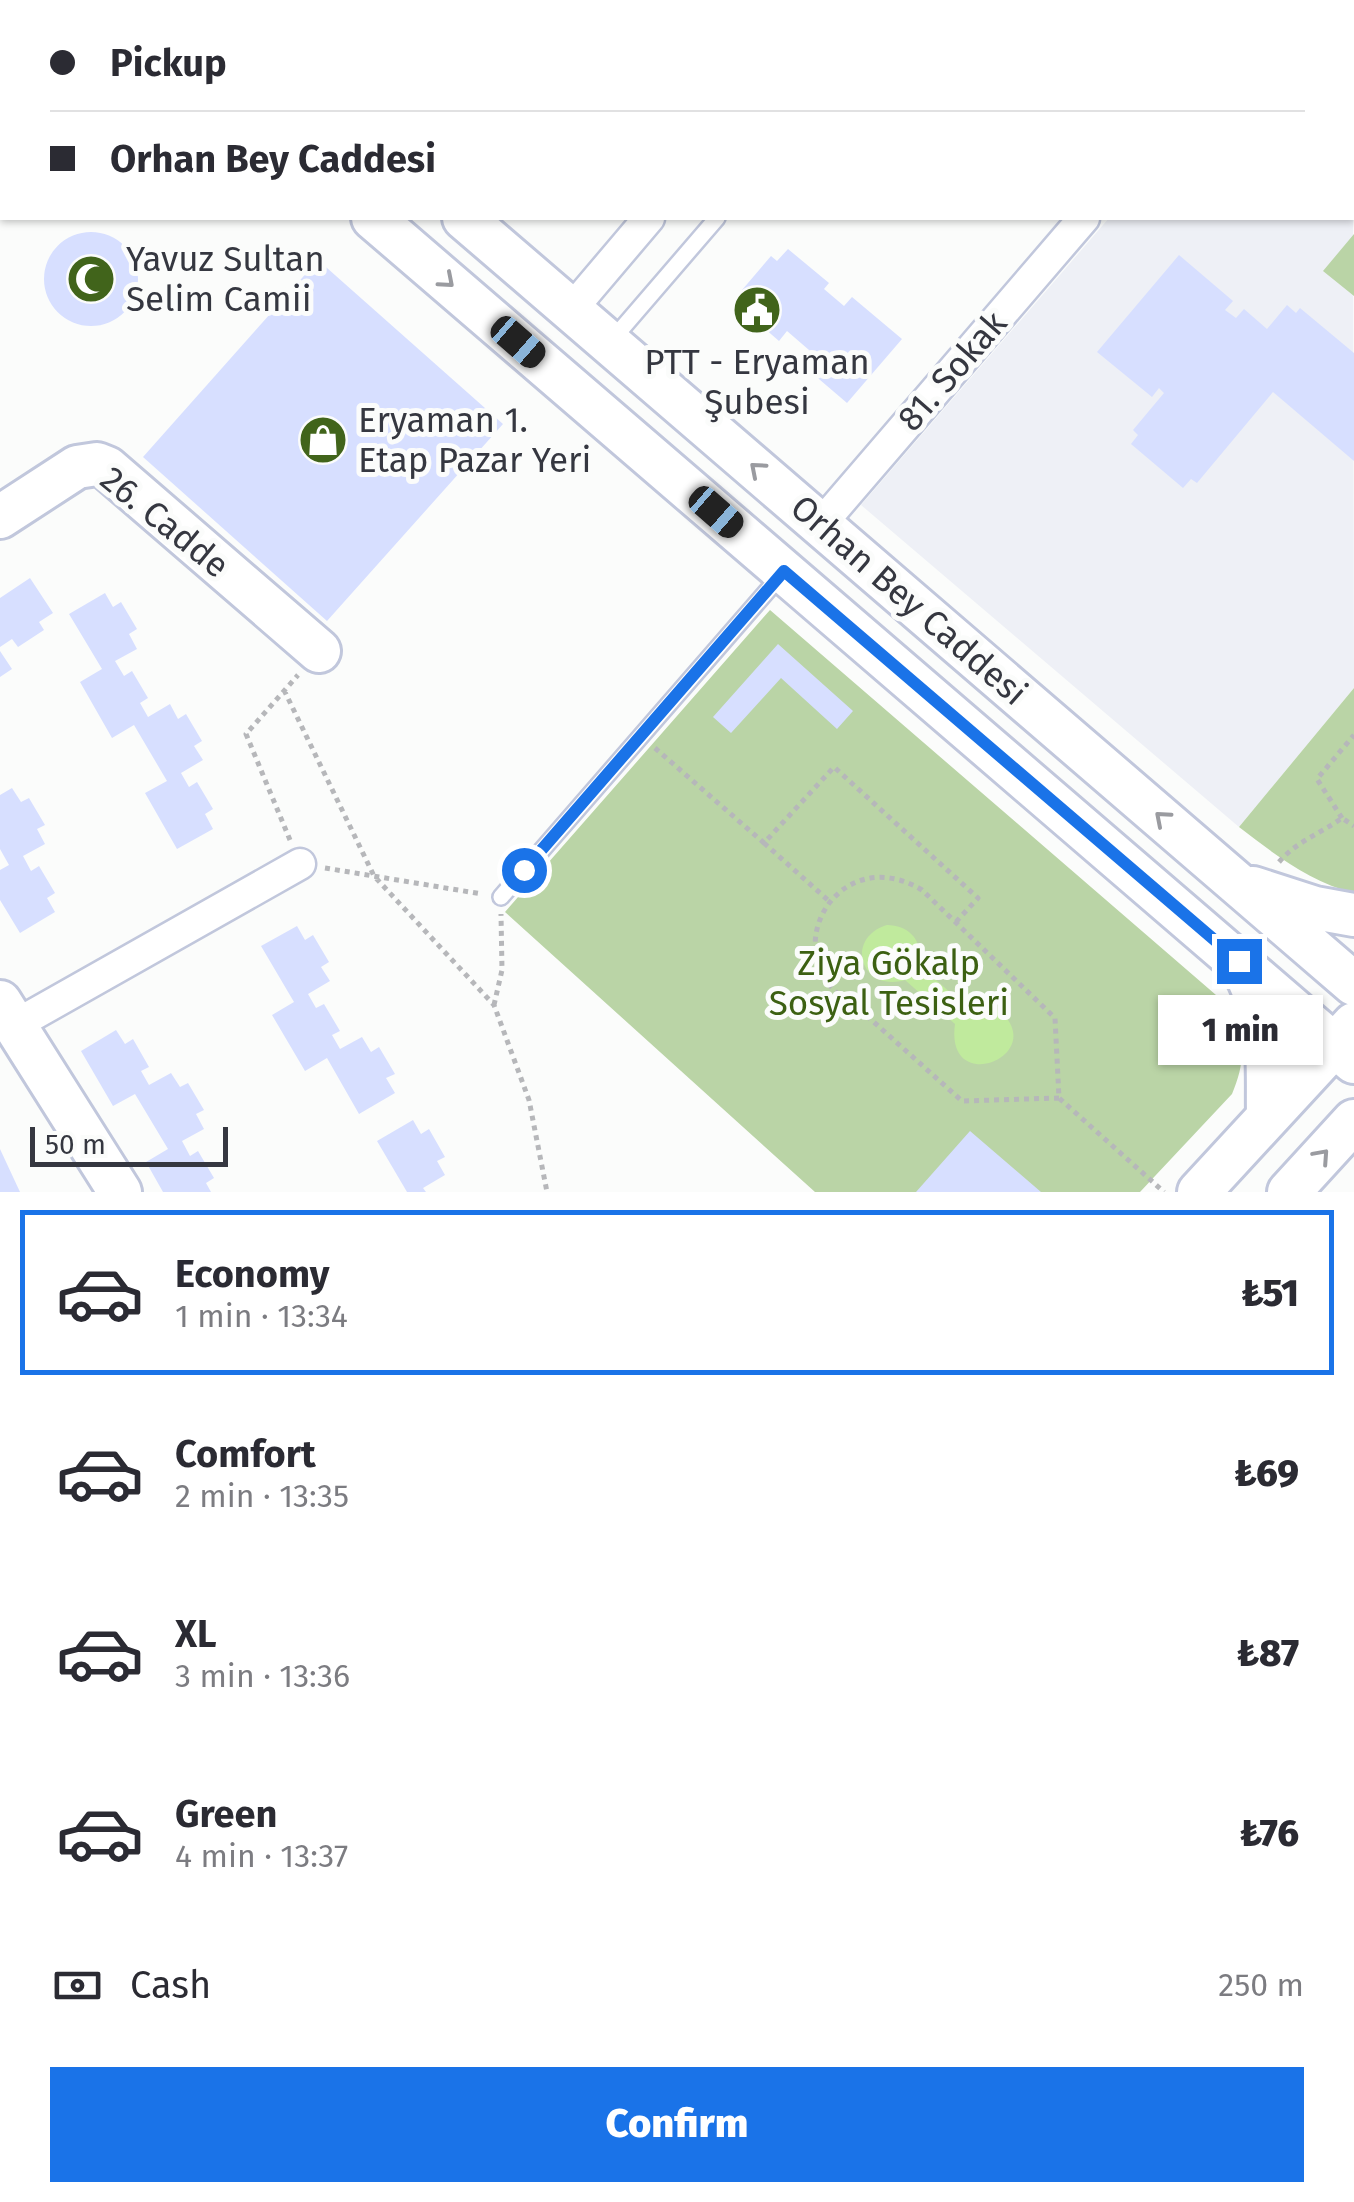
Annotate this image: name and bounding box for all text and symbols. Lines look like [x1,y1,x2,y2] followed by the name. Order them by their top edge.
[110,40,227,86] text: Pickup
[110,136,436,182] text: Orhan Bey Caddesi
[126,238,325,320] place label: Yavuz Sultan Selim Camii
[65,253,117,305] mosque icon: Yavuz Sultan Selim Camii
[435,269,453,287] one-way arrow
[731,284,783,336] public building icon: PTT - Eryaman Şubesi
[889,302,1015,439] street label: 81. Sokak
[486,311,550,373] car
[644,341,870,423] place label: PTT - Eryaman Şubesi
[358,399,591,481] place label: Eryaman 1. Etap Pazar Yeri
[297,414,349,466] shop icon: Eryaman 1. Etap Pazar Yeri
[92,458,238,586] street label: 26. Cadde
[750,463,768,481] one-way arrow
[684,481,748,543] car
[782,486,1036,714] street label: Orhan Bey Caddesi
[1155,812,1174,830] one-way arrow
[502,848,547,893] route start
[1217,939,1262,984] route end
[769,942,1009,1024] park label: Ziya Gökalp Sosyal Tesisleri
[1156,996,1322,1066] callout: 1 min
[1202,1011,1279,1049] text: 1 min
[30,1122,228,1166] scale bar
[45,1128,106,1161] text: 50 m
[1310,1149,1328,1168] one-way arrow
[55,1248,145,1338] icon: car
[175,1251,330,1297] text: Economy
[1241,1270,1299,1316] text: ₺51
[175,1297,348,1335] text: 1 min · 13:34
[55,1428,145,1518] icon: car
[175,1431,316,1477] text: Comfort
[1234,1450,1299,1496] text: ₺69
[175,1477,349,1515] text: 2 min · 13:35
[55,1608,145,1698] icon: car
[175,1611,217,1657] text: XL
[1237,1630,1299,1676] text: ₺87
[175,1657,350,1695] text: 3 min · 13:36
[55,1788,145,1878] icon: car
[175,1791,278,1837] text: Green
[1239,1810,1299,1856] text: ₺76
[175,1837,348,1875] text: 4 min · 13:37
[50,1958,105,2013] icon: cash
[130,1962,211,2008] text: Cash
[1218,1966,1304,2004] text: 250 m
[50,2067,1304,2182] button: Confirm

